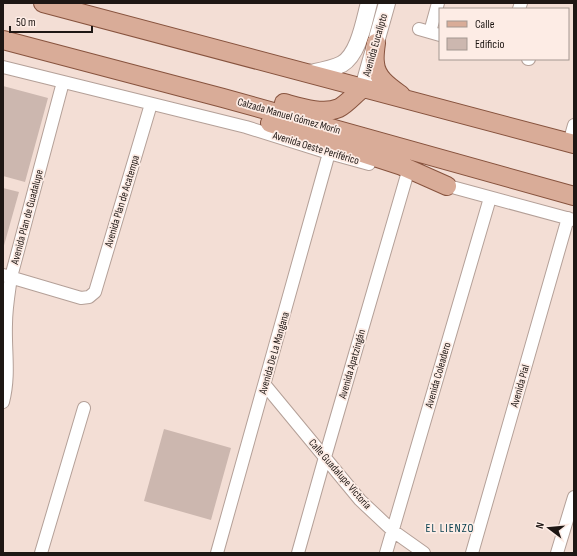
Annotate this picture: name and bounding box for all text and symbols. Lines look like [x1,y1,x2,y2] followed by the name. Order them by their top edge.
[10,8,92,34] scale bar
[439,8,569,60] legend
[360,12,390,79] street label: Avenida Eucalipto
[16,15,36,30] text: 50 m
[475,17,495,32] text: Calle
[475,37,504,52] text: Edificio
[236,95,342,137] street label: Calzada Manuel Gómez Morín
[270,128,361,167] street label: Avenida Oeste Periférico
[102,153,142,250] street label: Avenida Plan de Acatempa
[8,168,46,267] street label: Avenida Plan de Guadalupe
[256,310,292,397] street label: Avenida De La Mangana
[336,328,368,401] street label: Avenida Apatzingán
[422,340,454,410] street label: Avenida Coleadero
[507,363,532,410] street label: Avenida Pial
[306,436,374,512] street label: Calle Guadalupe Victoria
[529,508,569,548] north arrow
[426,521,474,536] district label: EL LIENZO
[533,521,547,530] text: N

